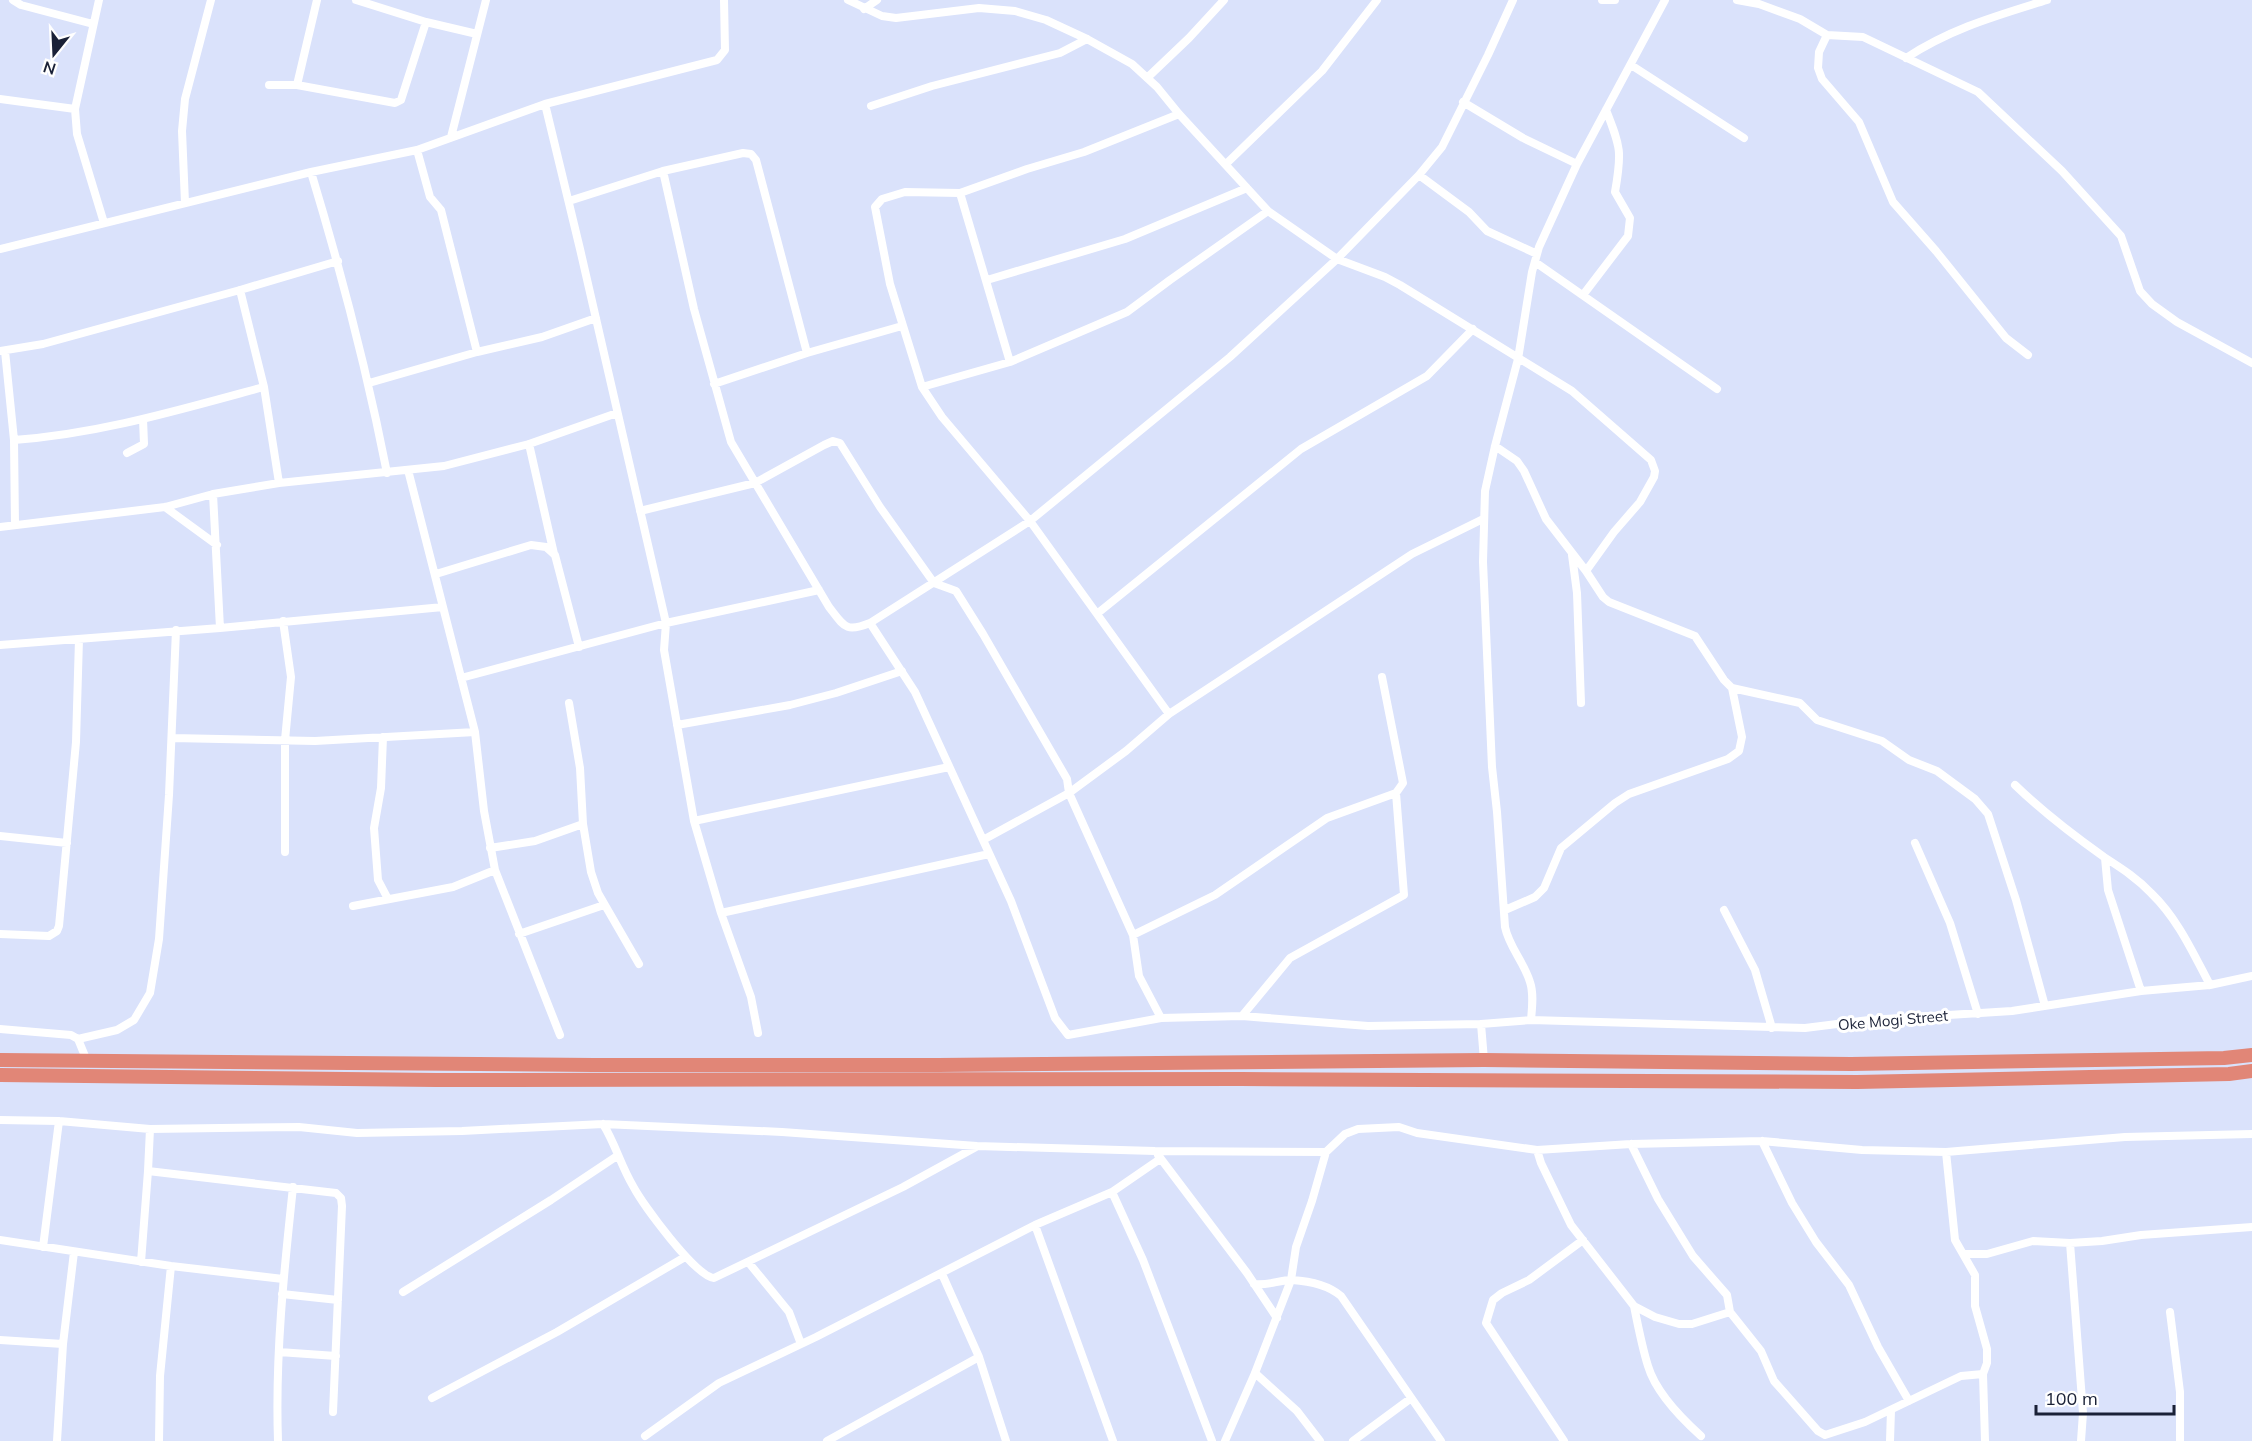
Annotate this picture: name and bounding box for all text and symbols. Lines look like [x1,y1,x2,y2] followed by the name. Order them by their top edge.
[24,24,84,84] north arrow
[41,57,58,80] text: N
[1837,1006,1949,1034] street label: Oke Mogi Street
[2036,1378,2174,1416] scale bar
[2045,1387,2098,1410] text: 100 m

